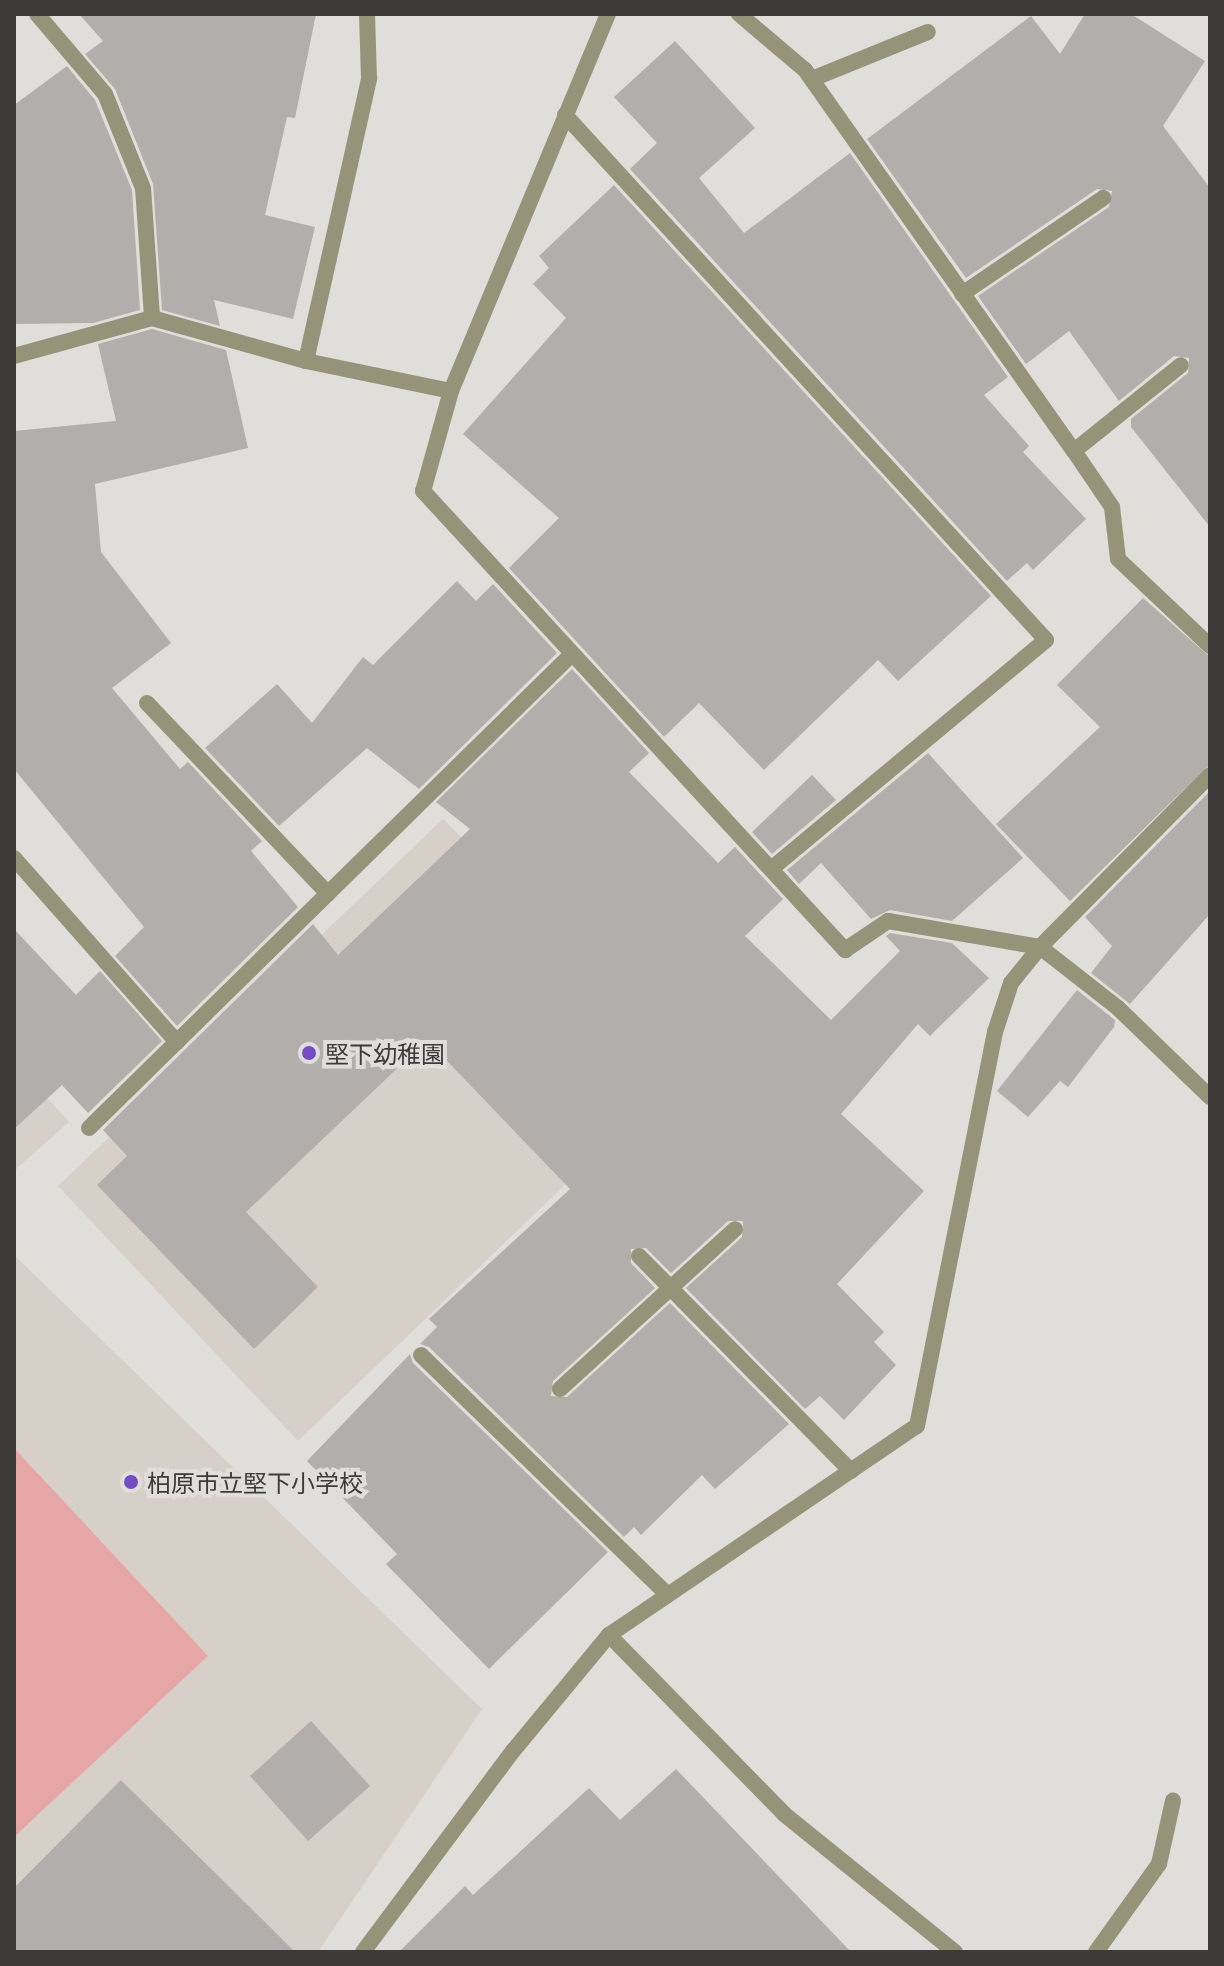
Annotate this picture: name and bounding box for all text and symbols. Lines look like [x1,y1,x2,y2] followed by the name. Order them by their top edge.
[325,1039,445,1067] place label: 堅下幼稚園
[300,1044,318,1062] marker: 堅下幼稚園
[147,1468,363,1496] place label: 柏原市立堅下小学校
[122,1473,140,1491] marker: 柏原市立堅下小学校

